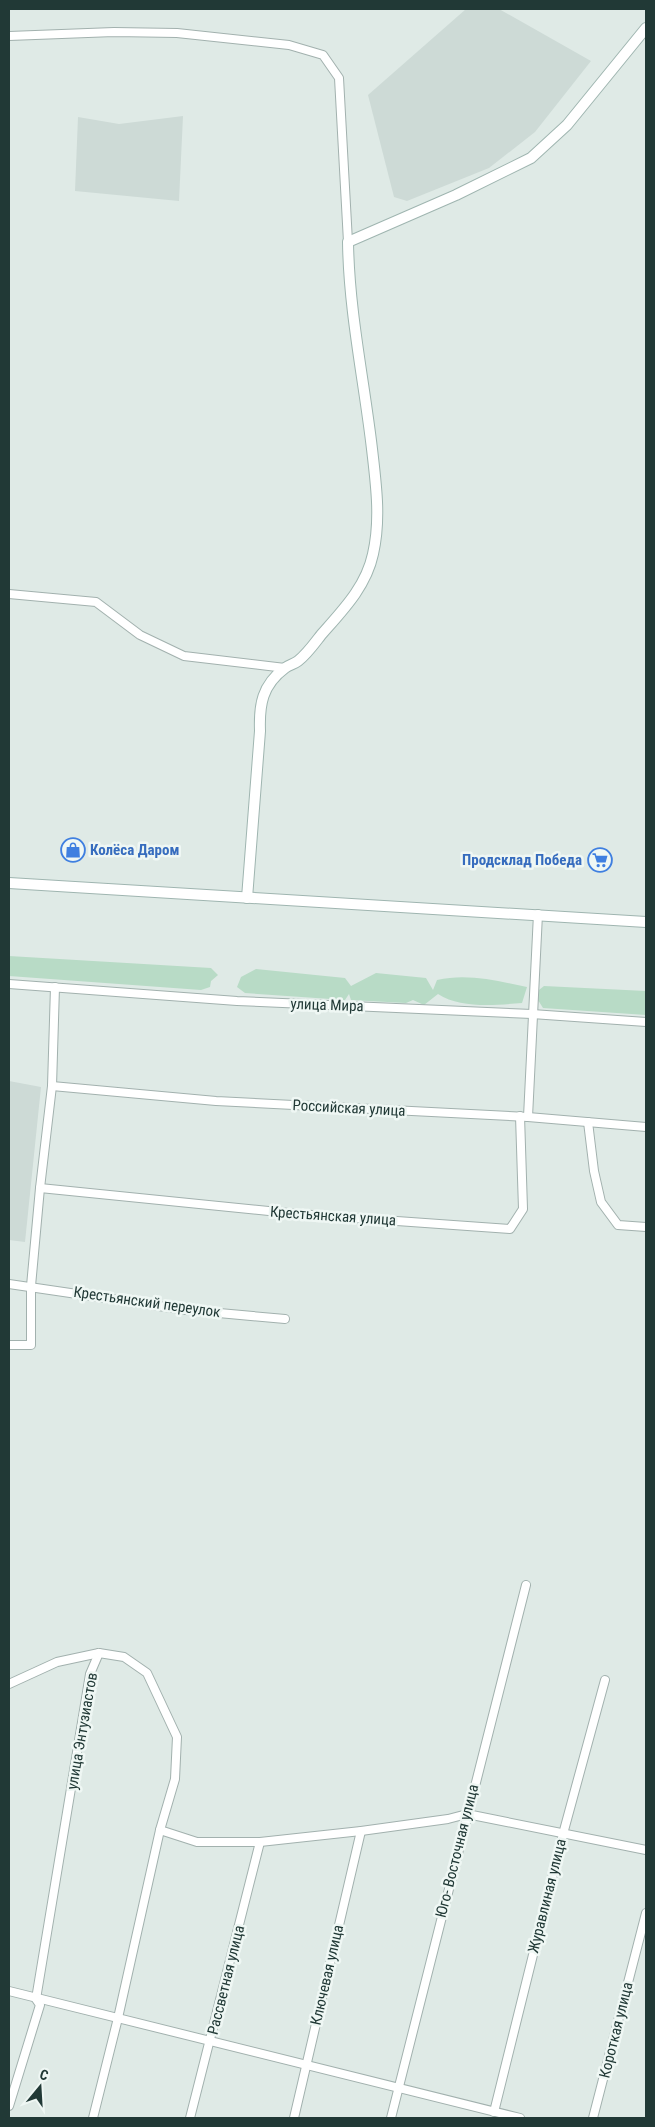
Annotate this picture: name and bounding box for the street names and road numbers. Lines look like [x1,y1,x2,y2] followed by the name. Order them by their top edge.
[290,995,364,1015] street label: улица Мира
[292,1096,406,1120] street label: Российская улица
[269,1203,397,1229] street label: Крестьянская улица
[72,1283,222,1321] street label: Крестьянский переулок
[63,1671,101,1791] street label: улица Энтузиастов
[432,1782,482,1920] street label: Юго- Восточная улица
[524,1837,570,1955] street label: Журавлиная улица
[307,1923,347,2027] street label: Ключевая улица
[204,1924,248,2036] street label: Рассветная улица
[595,1980,637,2080] street label: Короткая улица

